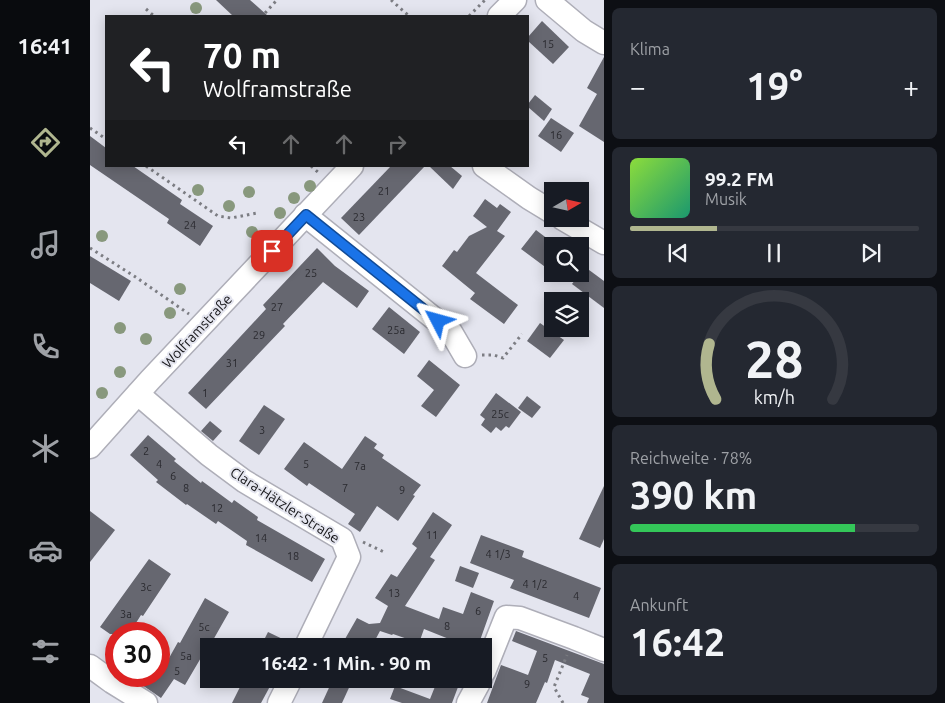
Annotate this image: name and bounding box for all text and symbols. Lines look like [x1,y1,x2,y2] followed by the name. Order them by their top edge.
[17,33,73,58] text: 16:41
[120,35,185,100] icon: left
[203,35,281,75] text: 70 m
[542,38,554,50] house number: 15
[630,40,670,58] text: Klima
[746,65,803,107] text: 19°
[630,71,646,102] text: −
[903,71,919,102] text: +
[203,76,352,101] text: Wolframstraße
[28,125,63,160] icon: directions
[550,129,562,141] house number: 16
[224,130,252,158] icon: left
[277,130,305,158] icon: ahead
[330,130,358,158] icon: ahead
[383,130,411,158] icon: right
[705,168,774,190] text: 99.2 FM
[544,182,589,228] north arrow
[544,182,589,337] map controls
[378,185,390,197] house number: 21
[705,190,747,208] text: Musik
[353,211,365,223] house number: 23
[184,219,196,231] house number: 24
[28,227,63,262] icon: music
[251,230,293,272] pin
[258,237,286,265] icon: arrive
[544,237,589,282] button: search
[664,239,692,267] icon: previous
[760,239,788,267] icon: pause
[857,239,885,267] icon: next
[305,267,317,279] house number: 25
[159,291,235,371] street label: Wolframstraße
[544,292,589,337] button: layers
[411,294,463,346] position arrow
[271,301,283,313] house number: 27
[387,324,405,336] house number: 25a
[28,329,63,364] icon: phone
[253,329,265,341] house number: 29
[745,330,804,388] text: 28
[226,357,238,369] house number: 31
[202,387,208,399] house number: 1
[754,387,795,407] text: km/h
[491,408,509,420] house number: 25c
[259,424,265,436] house number: 3
[28,431,63,466] icon: climate
[143,445,149,457] house number: 2
[630,449,752,467] text: Reichweite · 78%
[156,458,162,470] house number: 4
[303,458,309,470] house number: 5
[354,460,366,472] house number: 7a
[227,464,343,546] street label: Clara-Hätzler-Straße
[170,470,176,482] house number: 6
[630,474,757,516] text: 390 km
[183,482,189,494] house number: 8
[342,482,348,494] house number: 7
[399,484,405,496] house number: 9
[211,502,223,514] house number: 12
[426,529,438,541] house number: 11
[255,532,267,544] house number: 14
[28,533,63,568] icon: car
[485,548,511,560] house number: 4 1/3
[287,550,299,562] house number: 18
[522,578,548,590] house number: 4 1/2
[140,581,152,593] house number: 3c
[388,587,400,599] house number: 13
[573,590,579,602] house number: 4
[630,596,688,614] text: Ankunft
[475,605,481,617] house number: 6
[120,608,132,620] house number: 3a
[444,620,450,632] house number: 8
[198,621,210,633] house number: 5c
[630,621,725,663] text: 16:42
[105,622,170,687] speed limit sign: 30
[28,634,63,669] icon: filters
[180,650,192,662] house number: 5a
[261,652,431,674] text: 16:42 · 1 Min. · 90 m
[542,652,548,664] house number: 5
[174,665,180,677] house number: 5
[524,678,530,690] house number: 9

